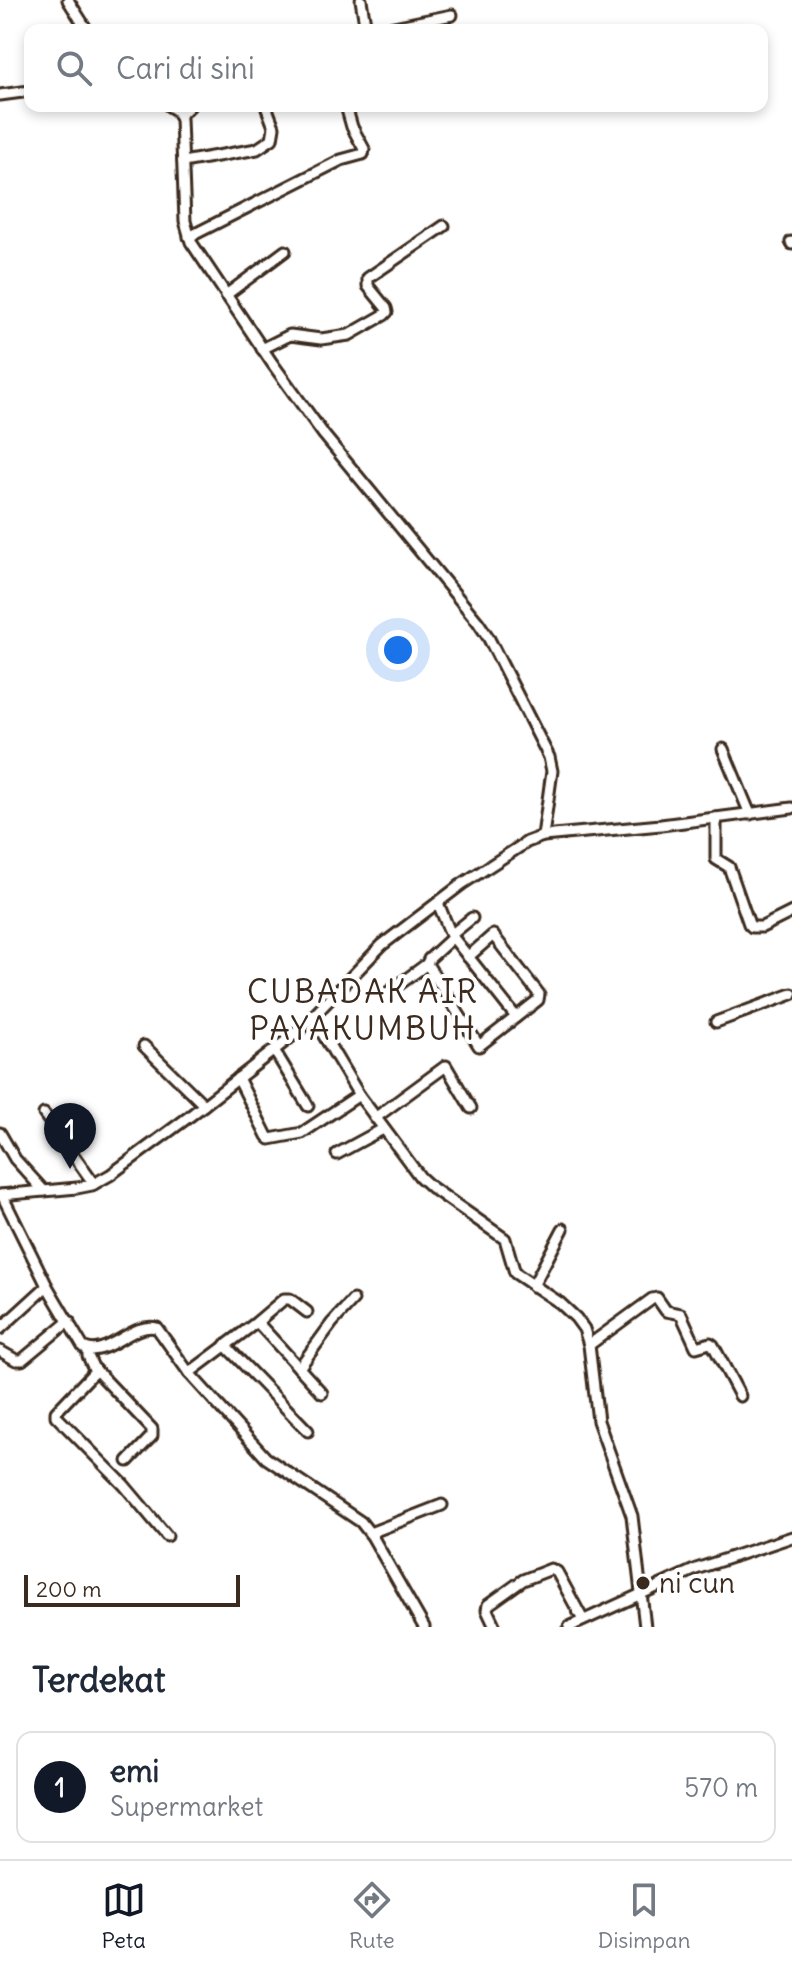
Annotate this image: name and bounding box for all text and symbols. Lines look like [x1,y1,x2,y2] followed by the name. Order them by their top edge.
[24,24,768,112] search box
[52,46,96,90] icon: search
[116,49,255,87] text: Cari di sini
[378,630,418,670] your location
[247,971,479,1049] district label: CUBADAK AIR PAYAKUMBUH
[44,1103,96,1169] pin: 1
[659,1565,735,1601] place label: ni cun
[24,1571,240,1607] scale bar
[634,1574,652,1592] marker: ni cun
[36,1575,102,1603] text: 200 m
[32,1658,165,1701] text: Terdekat
[110,1752,159,1790] text: emi
[55,1771,65,1804] text: 1
[684,1771,758,1804] text: 570 m
[110,1790,263,1823] text: Supermarket
[102,1878,146,1954] tab: Peta
[349,1878,395,1954] tab: Rute
[598,1878,690,1954] tab: Disimpan

